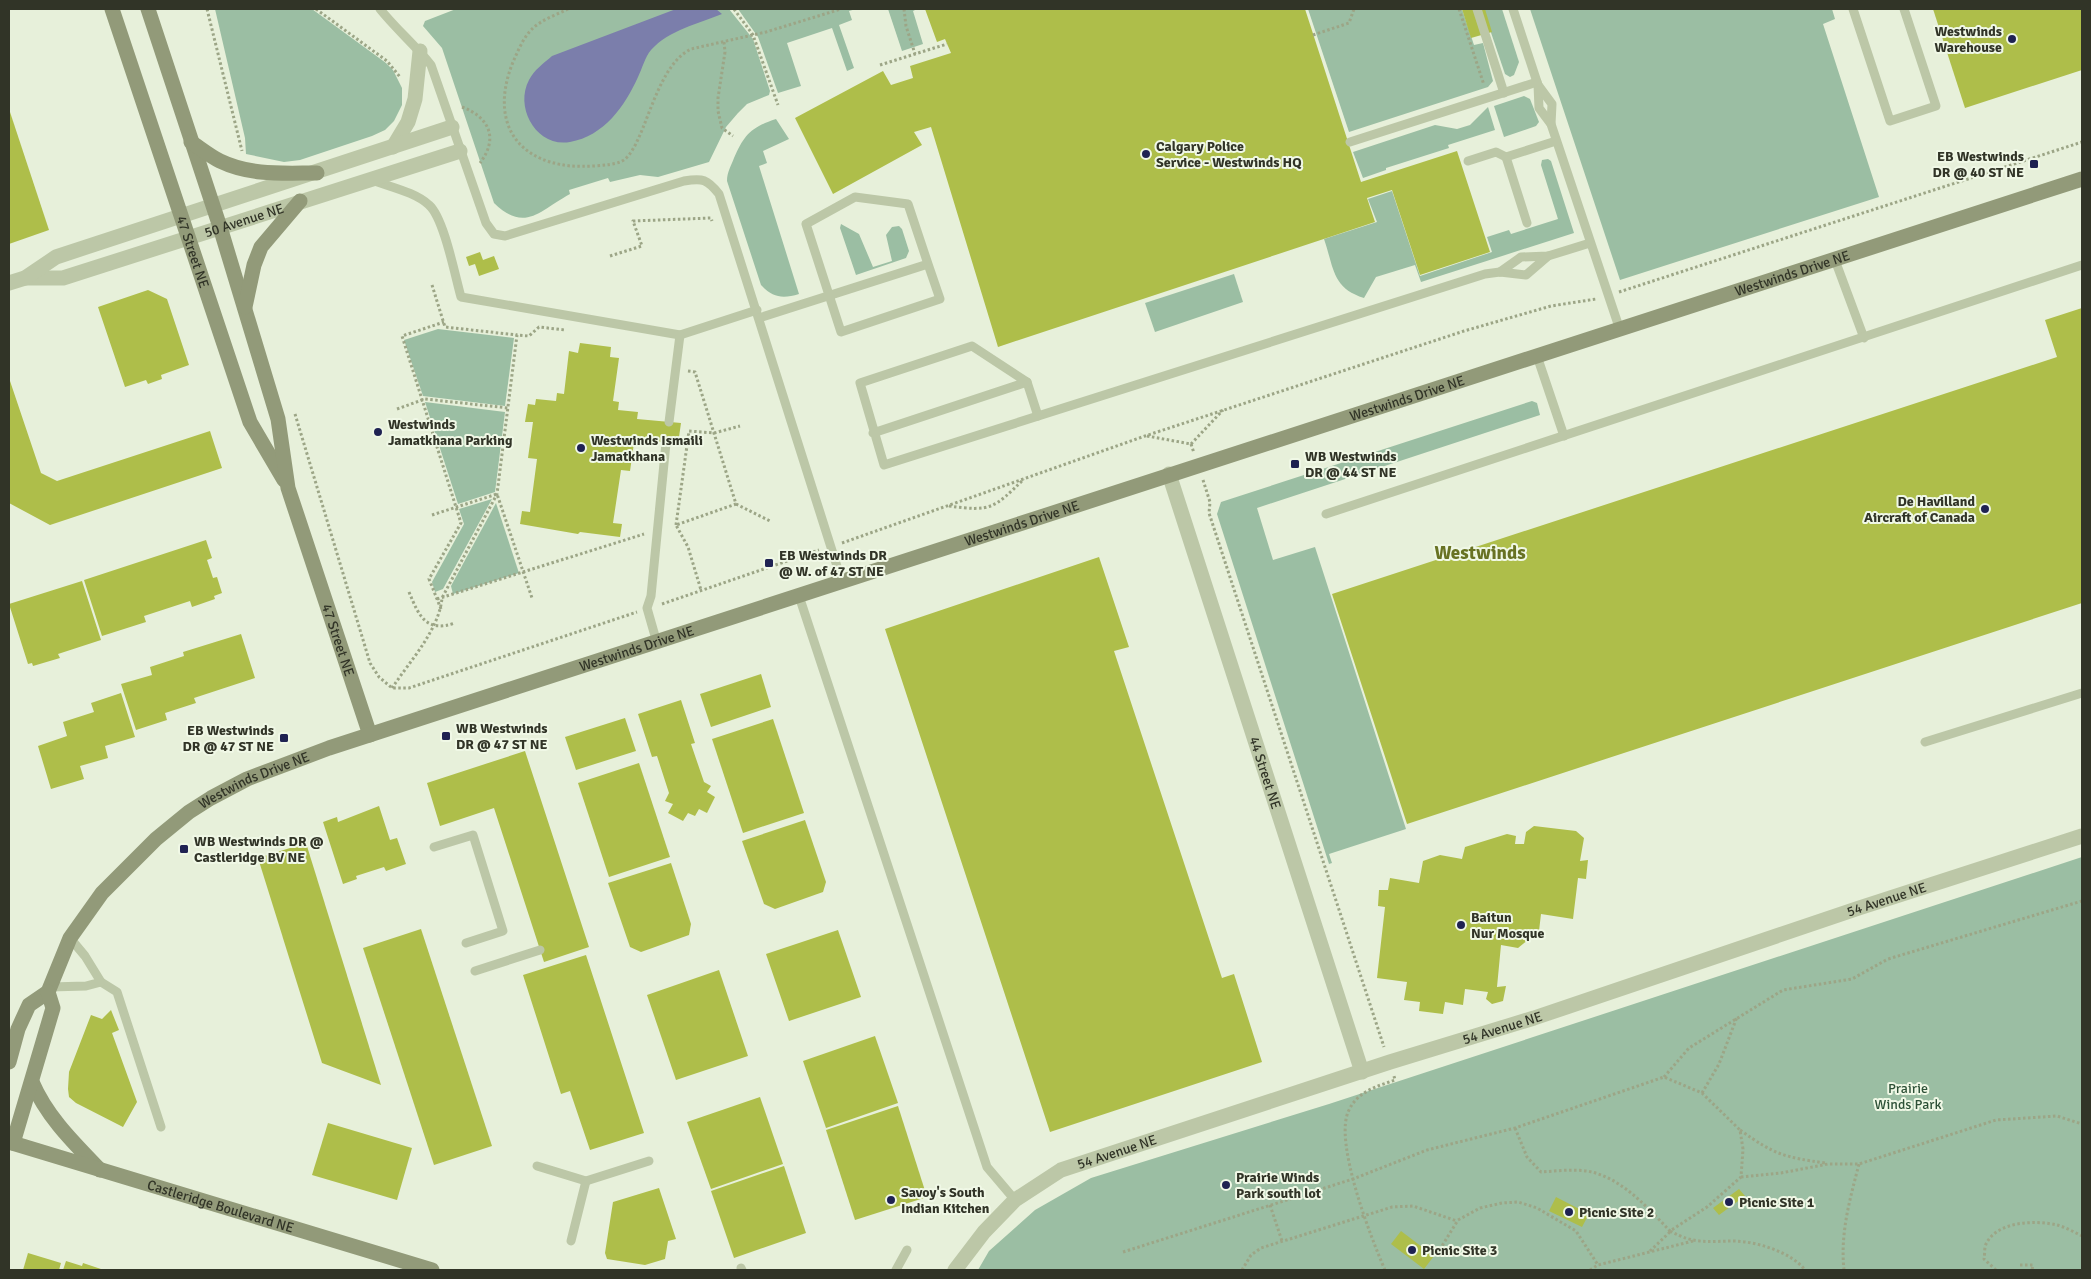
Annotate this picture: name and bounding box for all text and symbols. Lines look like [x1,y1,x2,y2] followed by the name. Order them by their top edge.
[1935,23,2002,56] place label: Westwinds Warehouse
[2006,33,2018,45] marker: Westwinds Warehouse
[1156,138,1302,171] place label: Calgary Police Service - Westwinds HQ
[1140,148,1152,160] marker: Calgary Police Service - Westwinds HQ
[1932,148,2024,181] place label: EB Westwinds DR @ 40 ST NE
[2028,158,2040,170] marker: EB Westwinds DR @ 40 ST NE
[202,200,286,241] street label: 50 Avenue NE
[173,214,213,290] street label: 47 Street NE
[1733,247,1852,300] street label: Westwinds Drive NE
[1348,372,1467,425] street label: Westwinds Drive NE
[388,416,513,449] place label: Westwinds Jamatkhana Parking
[372,426,384,438] marker: Westwinds Jamatkhana Parking
[591,432,703,465] place label: Westwinds Ismaili Jamatkhana
[575,442,587,454] marker: Westwinds Ismaili Jamatkhana
[1305,448,1397,481] place label: WB Westwinds DR @ 44 ST NE
[1289,458,1301,470] marker: WB Westwinds DR @ 44 ST NE
[1864,493,1975,526] place label: De Havilland Aircraft of Canada
[962,497,1082,550] street label: Westwinds Drive NE
[1979,503,1991,515] marker: De Havilland Aircraft of Canada
[1434,541,1526,565] district label: Westwinds
[779,547,887,580] place label: EB Westwinds DR @ W. of 47 ST NE
[763,557,775,569] marker: EB Westwinds DR @ W. of 47 ST NE
[318,602,358,679] street label: 47 Street NE
[577,622,696,675] street label: Westwinds Drive NE
[456,720,548,753] place label: WB Westwinds DR @ 47 ST NE
[182,722,274,755] place label: EB Westwinds DR @ 47 ST NE
[440,730,452,742] marker: WB Westwinds DR @ 47 ST NE
[278,732,290,744] marker: EB Westwinds DR @ 47 ST NE
[1245,735,1285,811] street label: 44 Street NE
[196,748,312,813] street label: Westwinds Drive NE
[194,833,324,866] place label: WB Westwinds DR @ Castleridge BV NE
[178,843,190,855] marker: WB Westwinds DR @ Castleridge BV NE
[1845,879,1929,921] street label: 54 Avenue NE
[1471,909,1544,942] place label: Baitun Nur Mosque
[1455,919,1467,931] marker: Baitun Nur Mosque
[1460,1008,1545,1048] street label: 54 Avenue NE
[1875,1080,1941,1113] park label: Prairie Winds Park
[1075,1131,1159,1173] street label: 54 Avenue NE
[1236,1169,1322,1202] place label: Prairie Winds Park south lot
[145,1176,296,1237] street label: Castleridge Boulevard NE
[1220,1179,1232,1191] marker: Prairie Winds Park south lot
[901,1184,990,1217] place label: Savoy's South Indian Kitchen
[885,1194,897,1206] marker: Savoy's South Indian Kitchen
[1739,1194,1815,1211] place label: Picnic Site 1
[1723,1196,1735,1208] marker: Picnic Site 1
[1579,1204,1654,1221] place label: Picnic Site 2
[1563,1206,1575,1218] marker: Picnic Site 2
[1422,1242,1497,1259] place label: Picnic Site 3
[1406,1244,1418,1256] marker: Picnic Site 3

